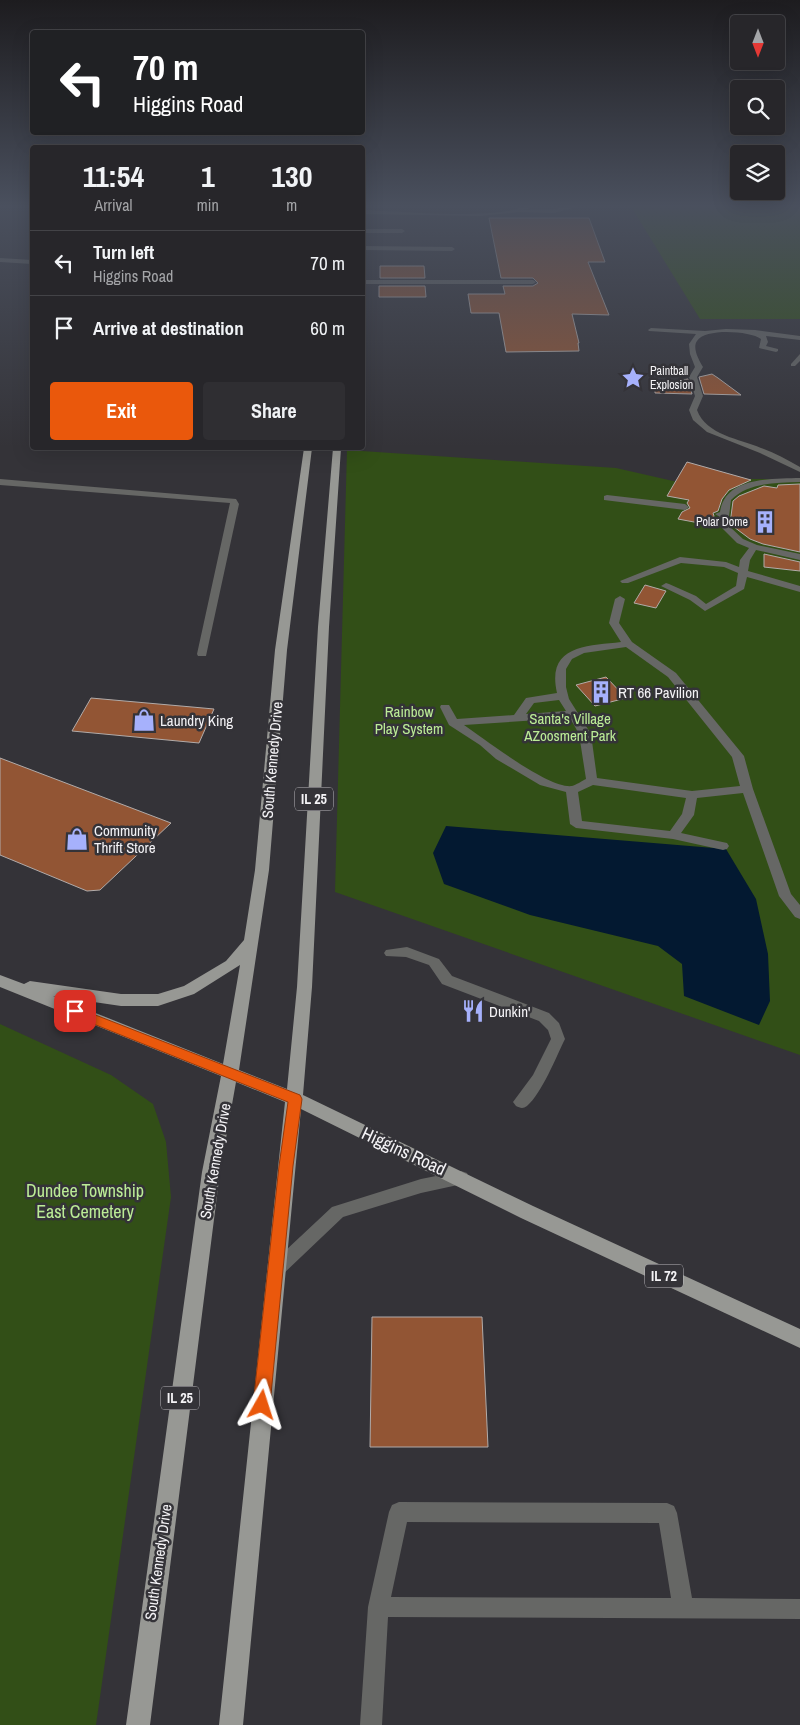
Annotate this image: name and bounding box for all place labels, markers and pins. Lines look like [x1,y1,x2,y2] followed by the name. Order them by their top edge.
[650,363,693,393] place label: Paintball Explosion
[620,365,646,391] place icon: Paintball Explosion
[752,509,778,535] building icon: Polar Dome
[696,514,748,530] place label: Polar Dome
[588,679,614,705] building icon: RT 66 Pavilion
[618,682,699,703] place label: RT 66 Pavilion
[131,707,157,733] shop icon: Laundry King
[160,710,233,731] place label: Laundry King
[94,820,158,858] place label: Community Thrift Store
[64,826,90,852] shop icon: Community Thrift Store
[54,990,96,1032] pin
[460,998,486,1024] restaurant icon: Dunkin'
[489,1001,530,1022] place label: Dunkin'

